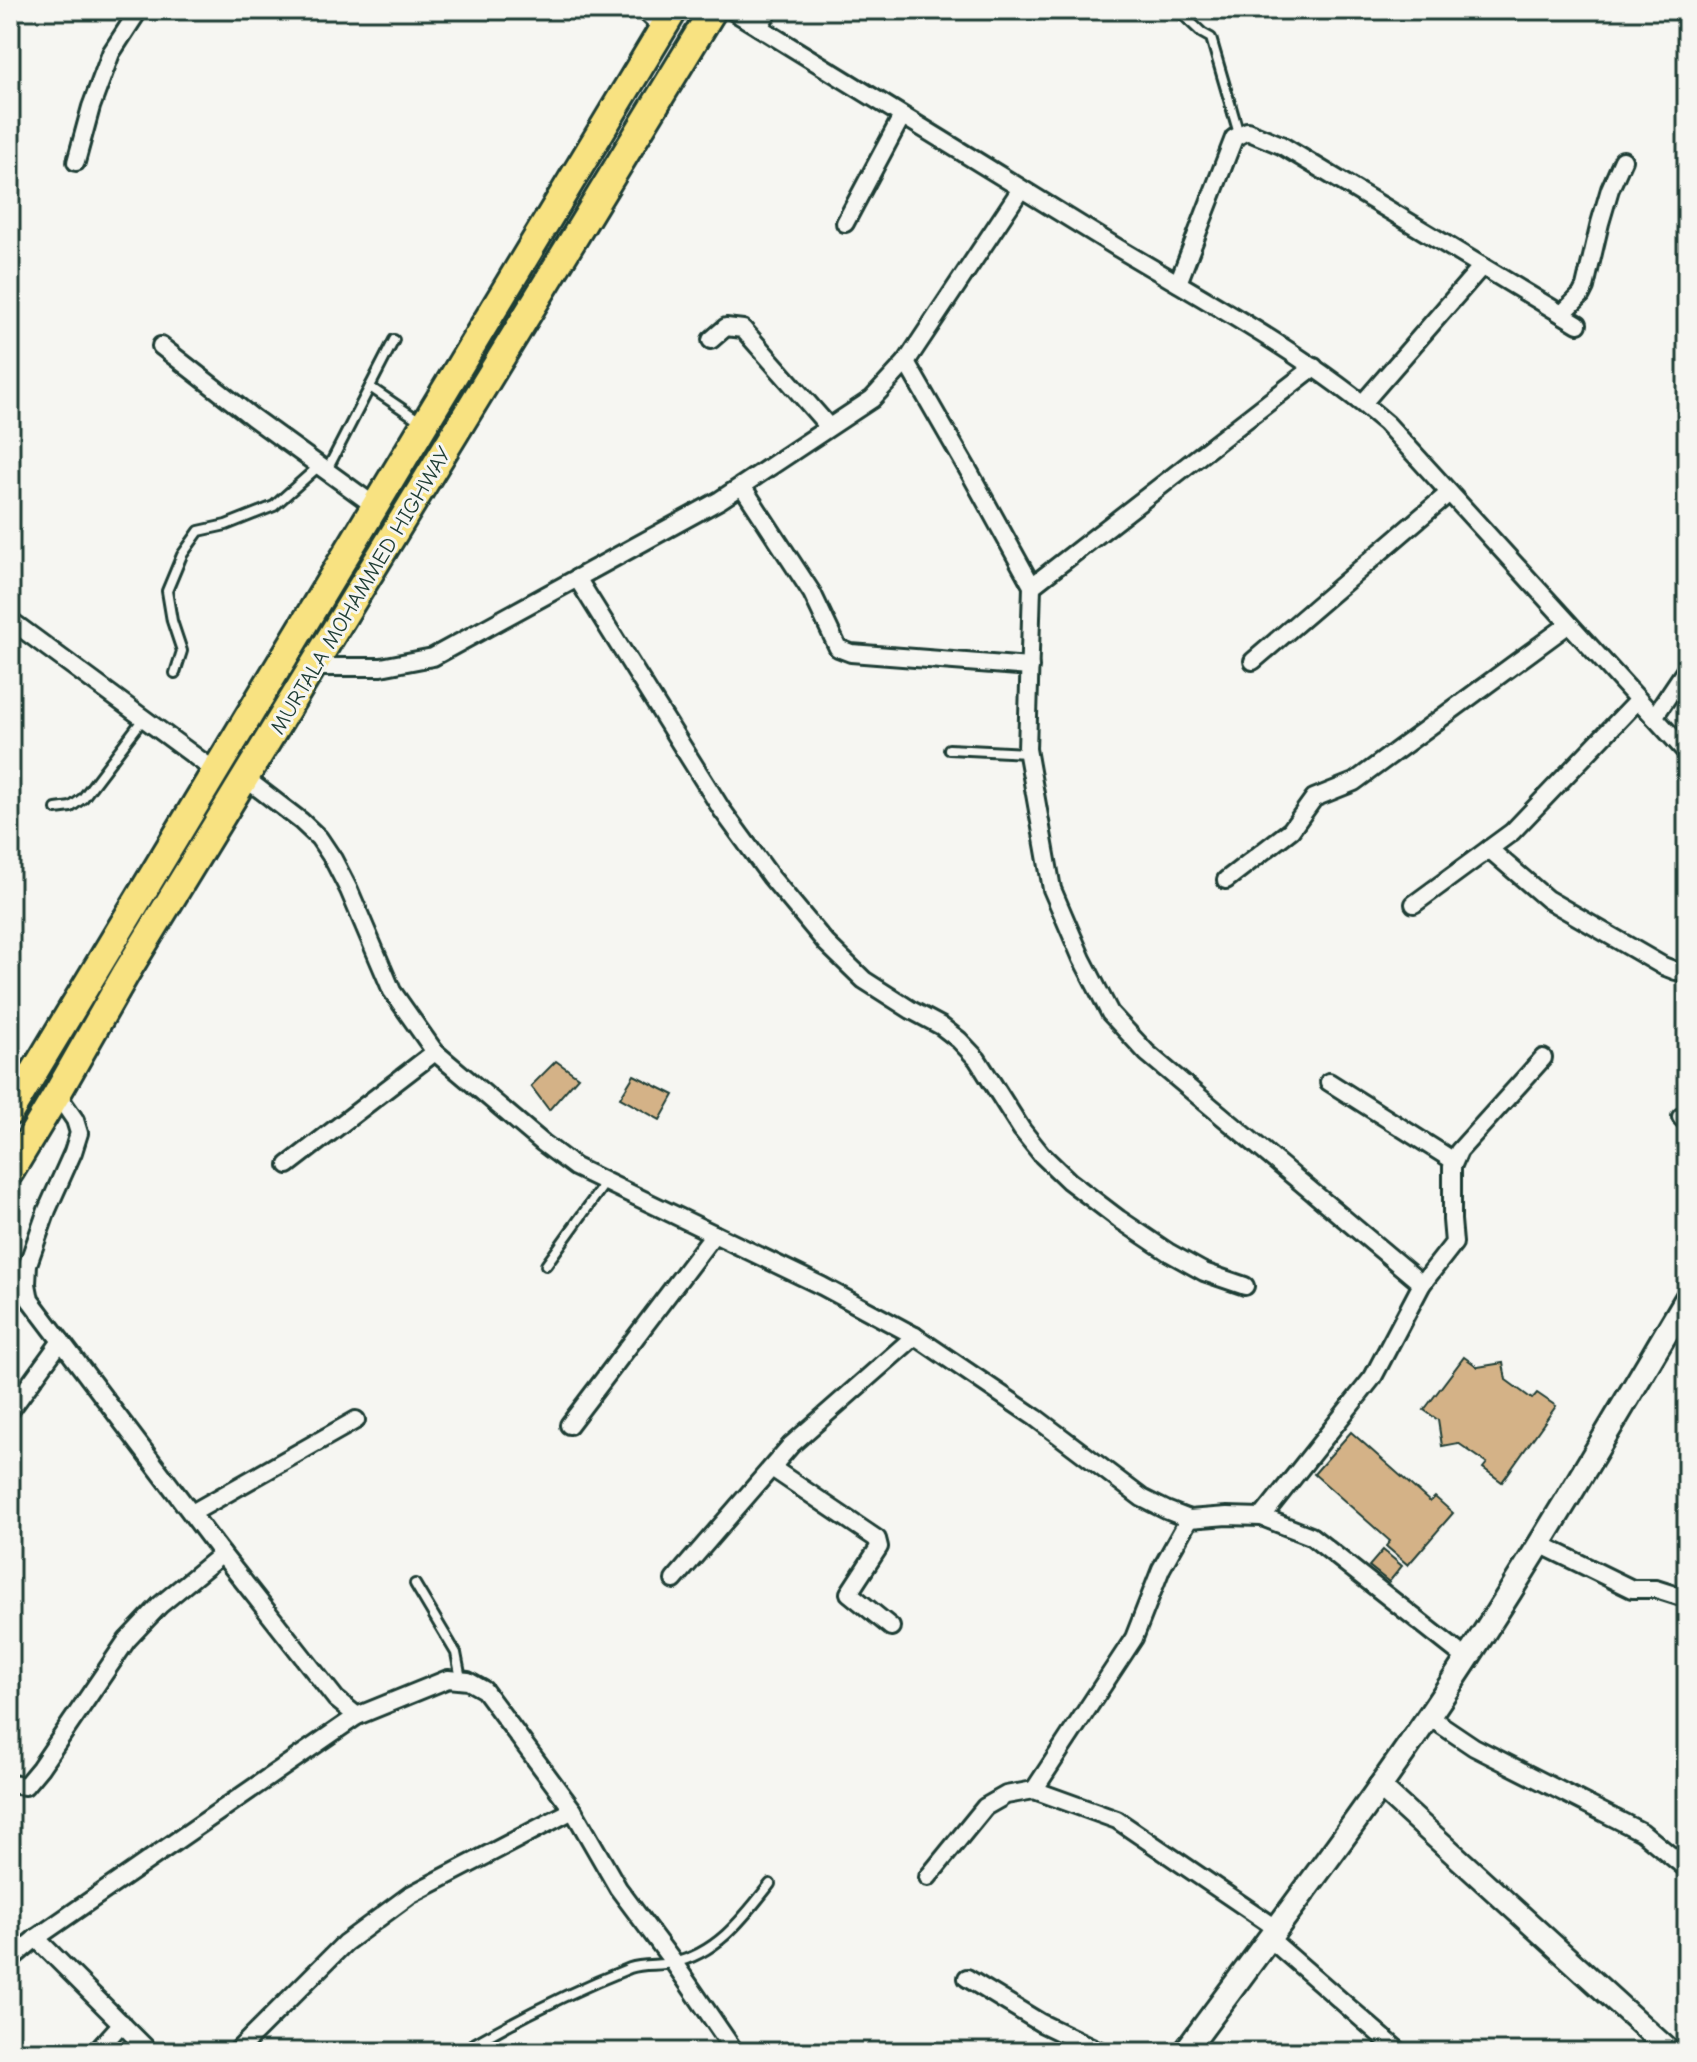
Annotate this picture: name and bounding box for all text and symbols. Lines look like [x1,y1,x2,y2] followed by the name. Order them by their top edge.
[265,442,457,739] street label: MURTALA MOHAMMED HIGHWAY

